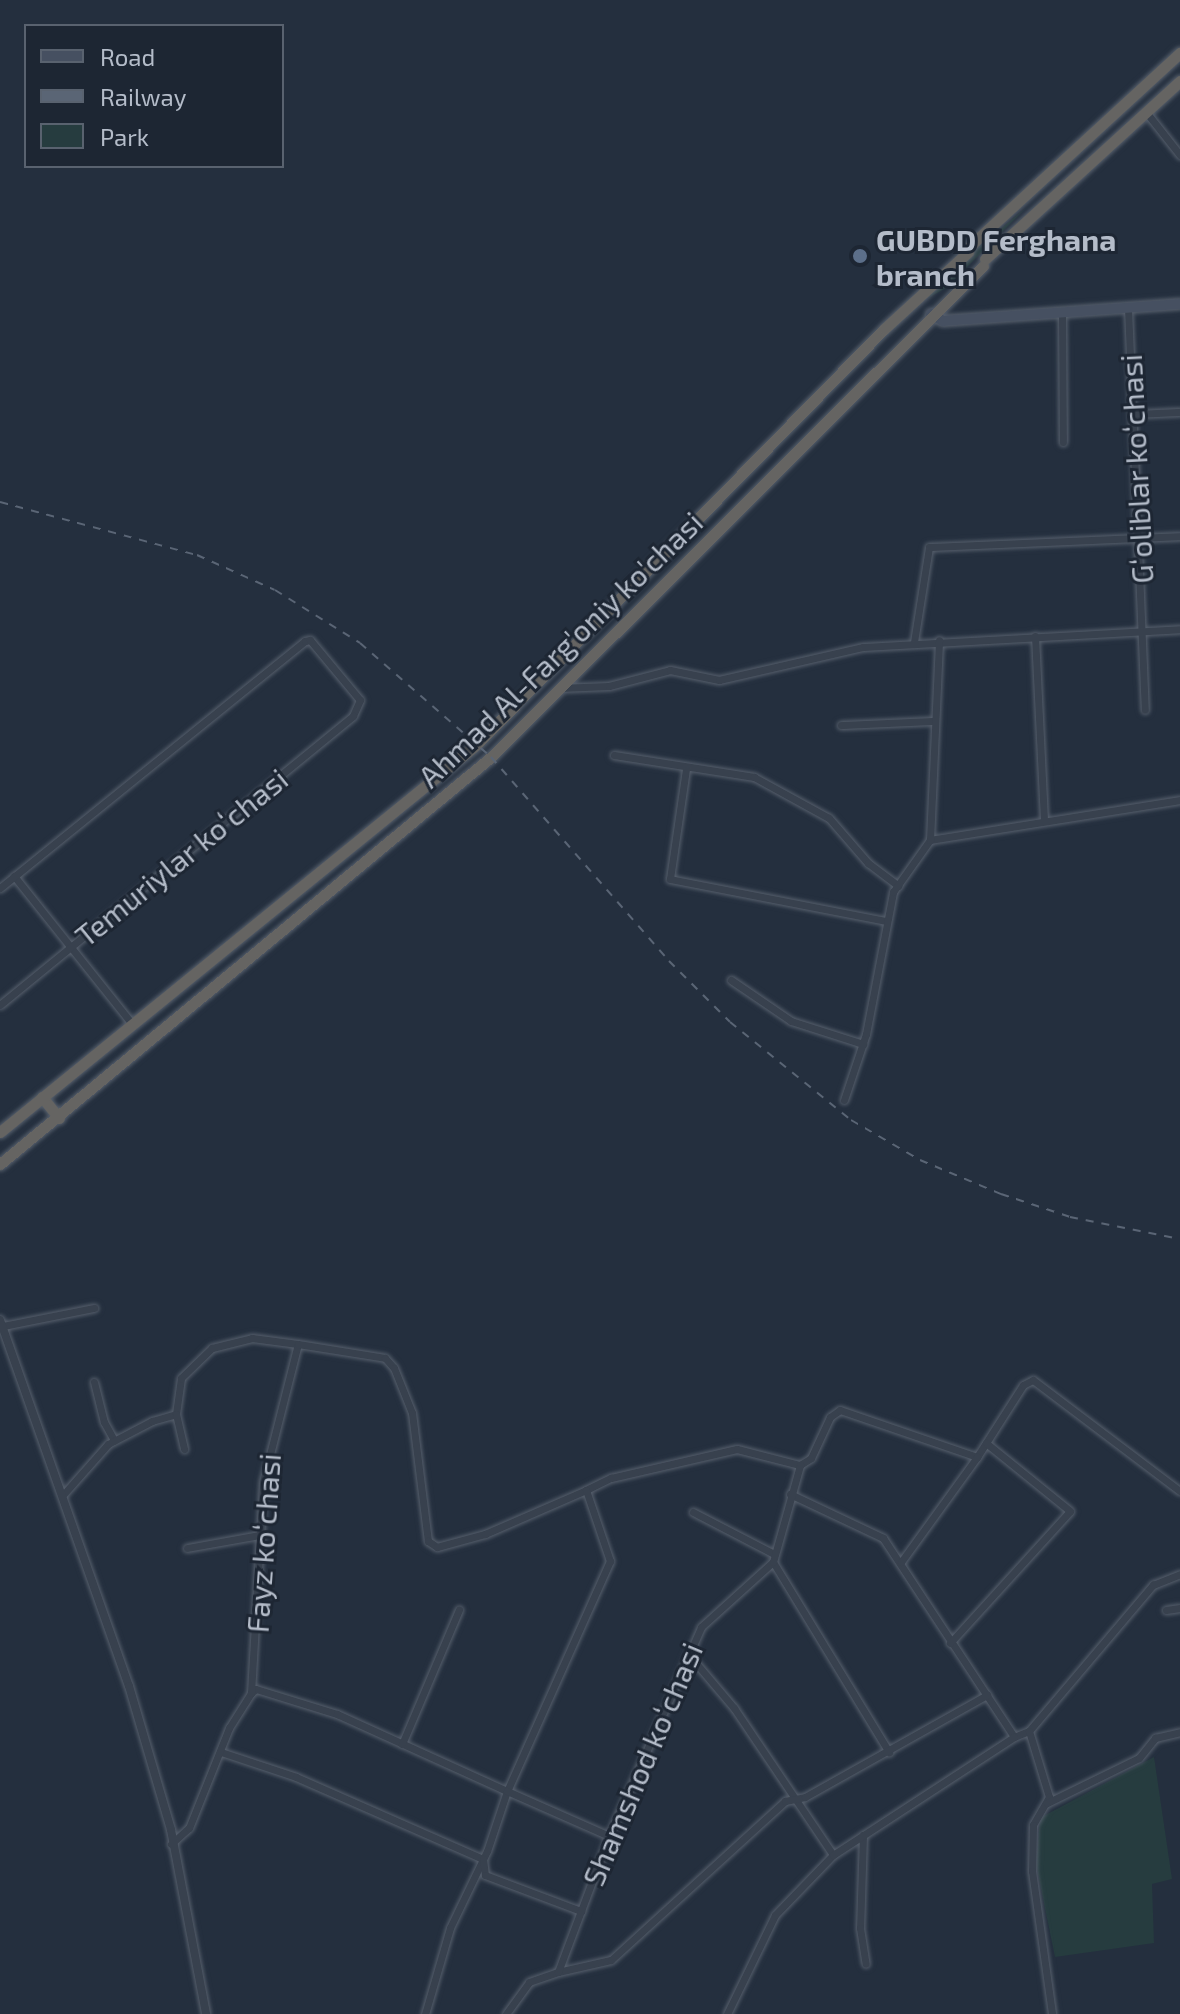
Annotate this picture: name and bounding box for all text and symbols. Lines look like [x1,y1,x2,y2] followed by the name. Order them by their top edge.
[24,24,284,168] legend
[100,42,155,71] text: Road
[100,82,186,111] text: Railway
[100,122,149,151] text: Park
[876,221,1116,292] place label: GUBDD Ferghana branch
[851,247,869,265] marker: GUBDD Ferghana branch
[1112,353,1160,585] street label: Gʻoliblar koʻchasi
[410,503,710,795] street label: Ahmad Al-Farg'oniy ko'chasi
[67,760,295,954] street label: Temuriylar koʻchasi
[239,1452,287,1634] street label: Fayz koʻchasi
[575,1637,709,1891] street label: Shamshod koʻchasi

